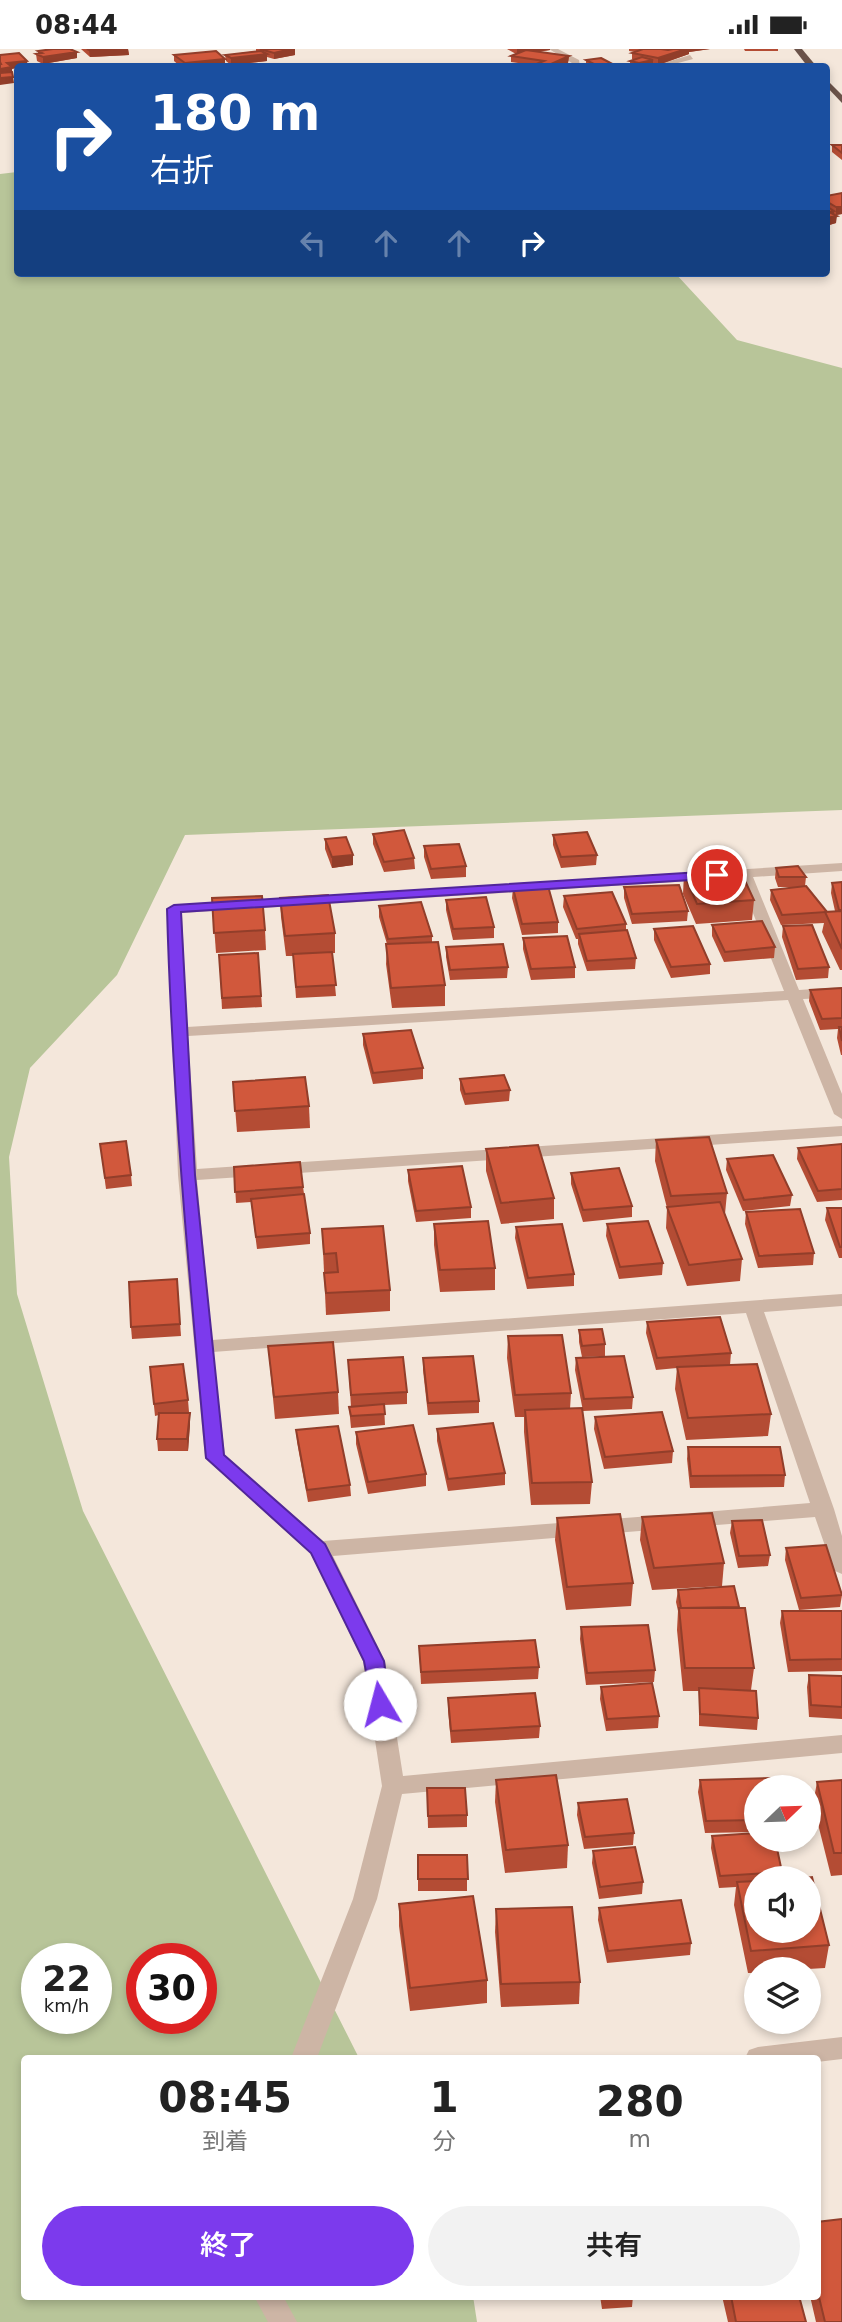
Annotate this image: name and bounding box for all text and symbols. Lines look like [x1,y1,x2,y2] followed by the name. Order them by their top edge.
[35,10,118,40] text: 08:44
[150,85,320,142] text: 180 m
[35,91,126,182] icon: right
[150,151,214,189] text: 右折
[294,224,332,262] icon: left
[367,224,405,262] icon: ahead
[440,224,478,262] icon: ahead
[513,224,551,262] icon: right
[687,845,747,905] pin
[698,856,736,894] icon: arrive
[343,1667,417,1741] position arrow
[744,1775,821,1851] north arrow
[744,1775,821,2034] map controls
[744,1866,821,1943] button: sound
[126,1943,217,2034] speed limit sign: 30
[744,1957,821,2034] button: layers
[42,1959,91,1999] text: 22
[44,1995,89,2016] text: km/h
[158,2073,292,2122] text: 08:45
[429,2073,459,2122] text: 1
[596,2077,684,2126] text: 280
[629,2126,651,2152] text: m
[202,2128,248,2154] text: 到着
[433,2128,456,2154] text: 分
[42,2206,414,2286] button: 終了
[428,2206,800,2286] button: 共有

